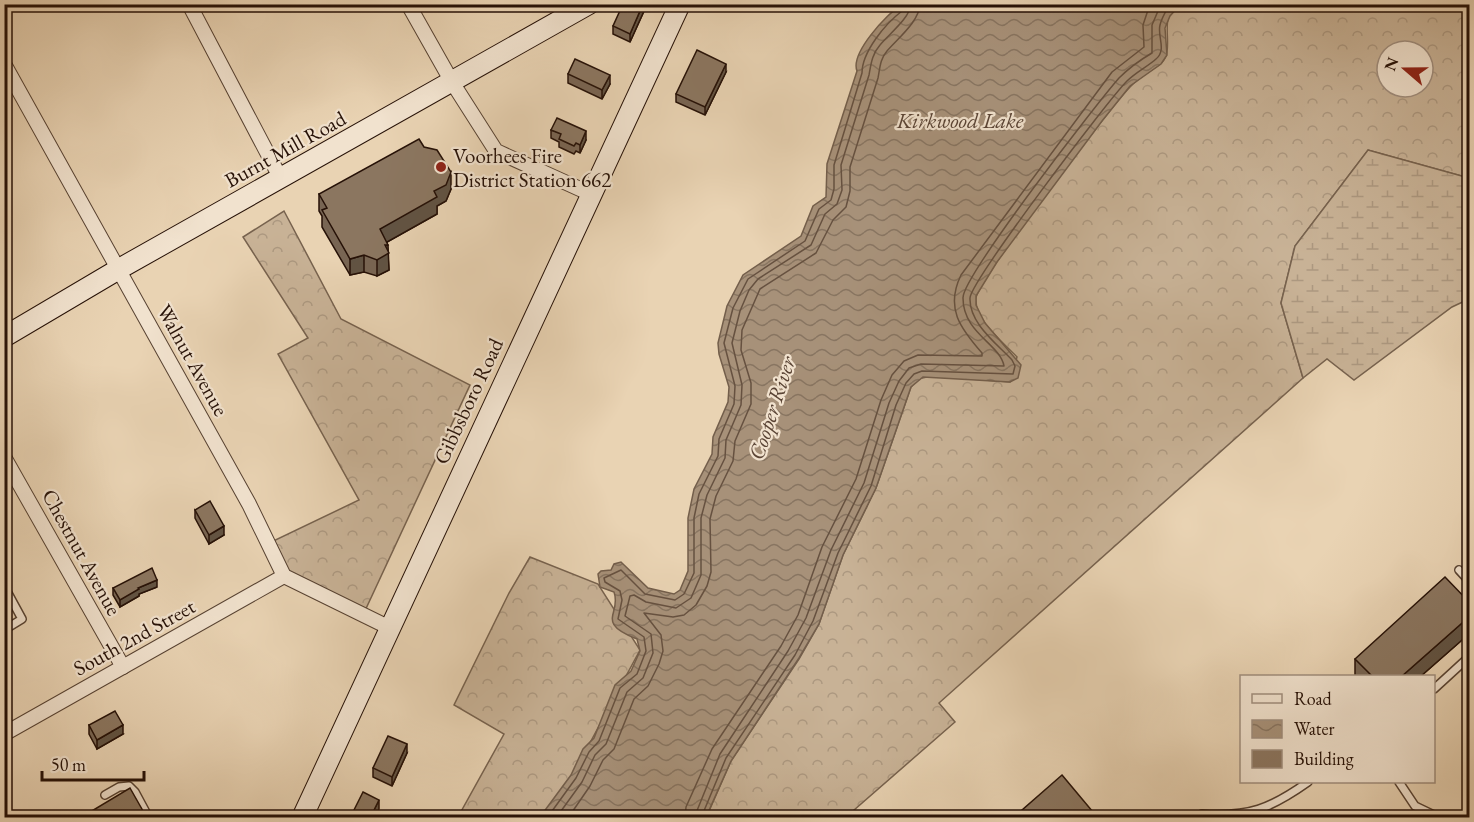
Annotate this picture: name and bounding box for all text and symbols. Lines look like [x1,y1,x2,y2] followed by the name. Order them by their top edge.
[1375,39,1435,99] north arrow
[1379,54,1403,74] text: N
[220,104,351,193] street label: Burnt Mill Road
[896,106,1024,135] water label: Kirkwood Lake
[453,142,611,193] place label: Voorhees Fire District Station 662
[434,160,448,174] marker: Voorhees Fire District Station 662
[151,299,235,421] street label: Walnut Avenue
[427,333,509,468] street label: Gibbsboro Road
[742,351,803,463] water label: Cooper River
[36,484,128,620] street label: Chestnut Avenue
[68,592,200,682] street label: South 2nd Street
[1240,675,1435,783] legend
[1294,687,1333,710] text: Road
[1294,717,1335,740] text: Water
[42,744,144,782] scale bar
[1294,747,1354,770] text: Building
[51,753,86,776] text: 50 m

